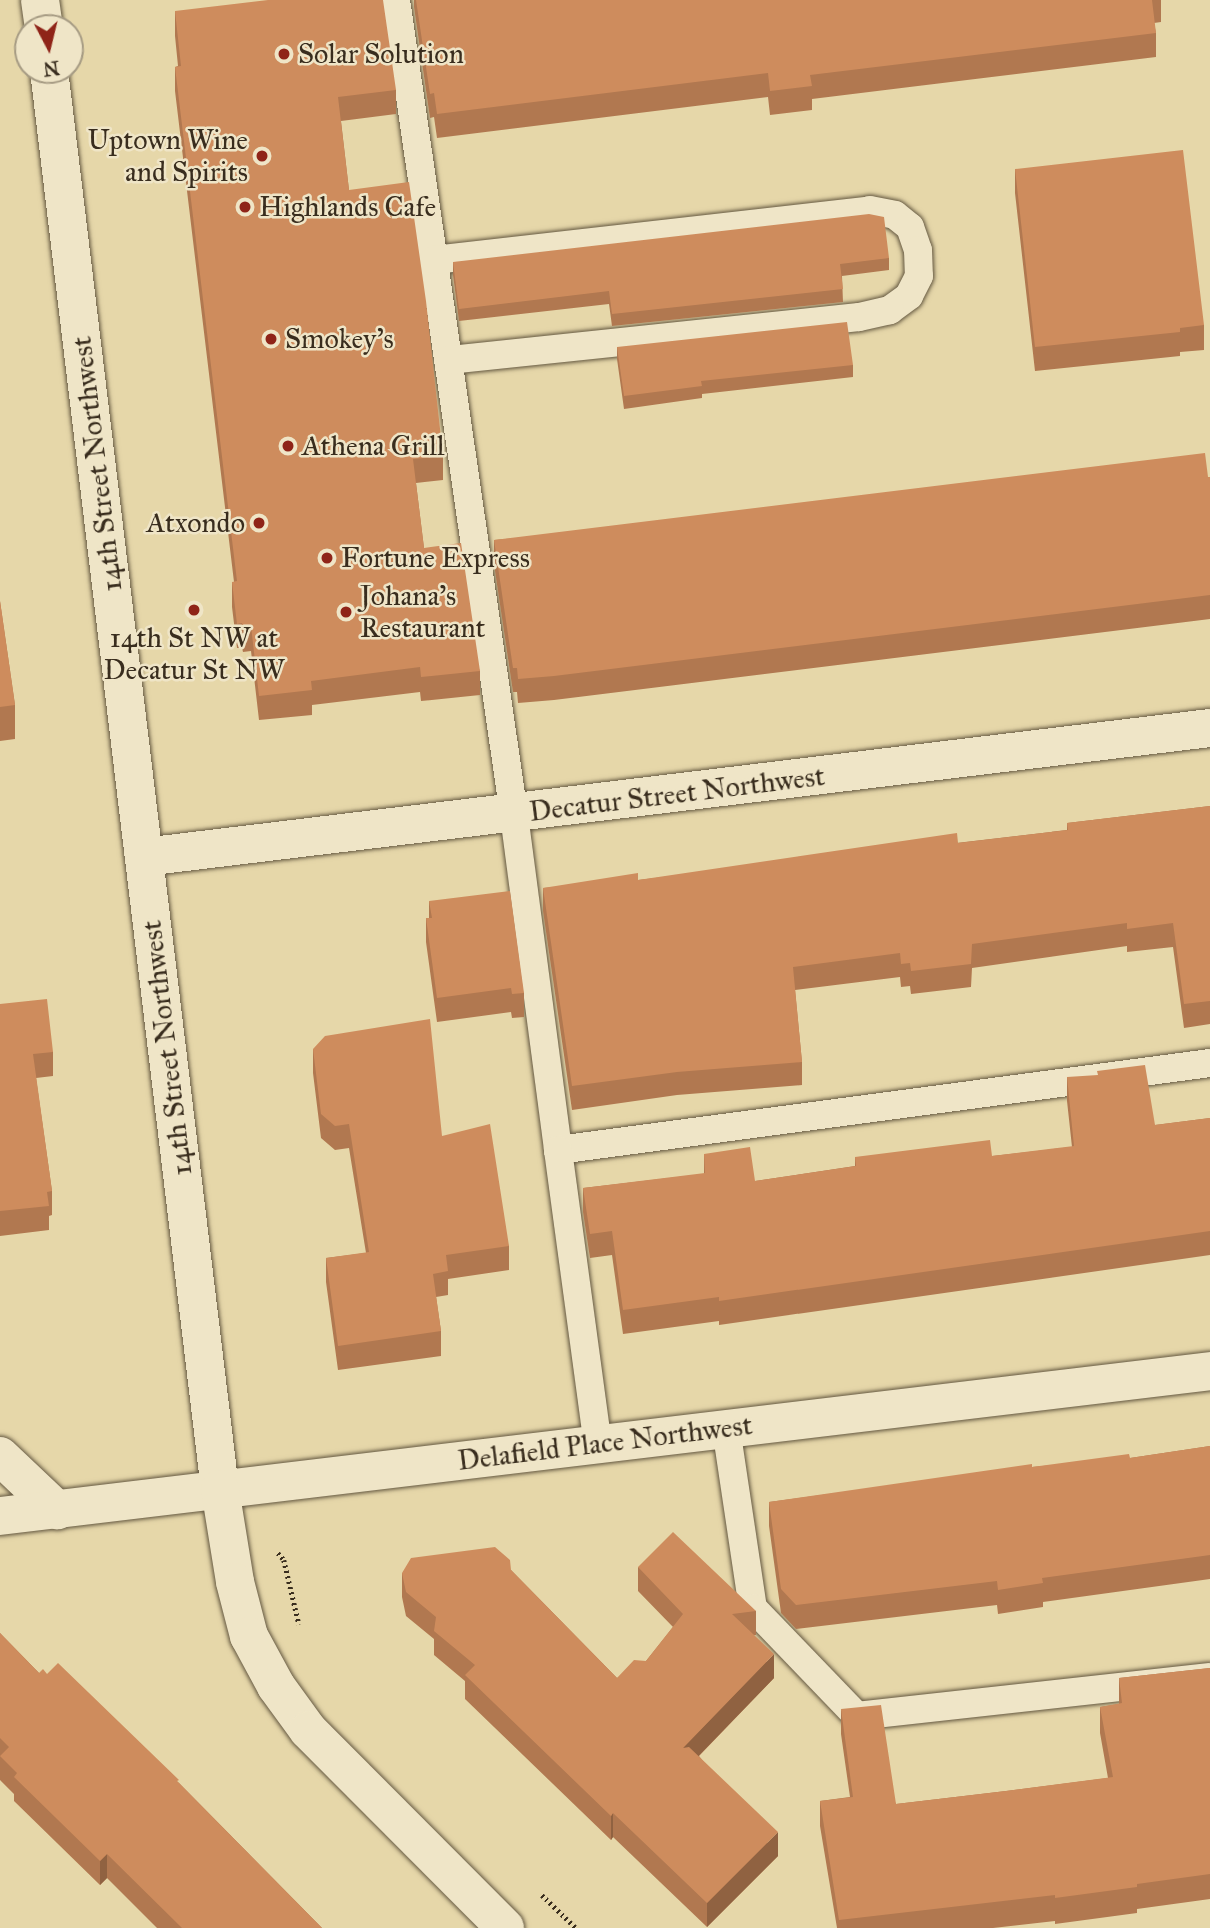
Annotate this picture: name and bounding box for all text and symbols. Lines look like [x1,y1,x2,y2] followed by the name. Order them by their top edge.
[14,14,84,84] north arrow
[298,37,464,71] place label: Solar Solution
[276,46,292,62] marker: Solar Solution
[42,56,61,81] text: N
[88,123,248,189] place label: Uptown Wine and Spirits
[254,148,270,164] marker: Uptown Wine and Spirits
[259,190,436,224] place label: Highlands Cafe
[237,199,253,215] marker: Highlands Cafe
[285,322,394,356] place label: Smokey's
[263,331,279,347] marker: Smokey's
[65,335,129,593] street label: 14th Street Northwest
[302,429,444,463] place label: Athena Grill
[280,438,296,454] marker: Athena Grill
[146,506,245,540] place label: Atxondo
[251,515,267,531] marker: Atxondo
[341,541,530,575] place label: Fortune Express
[319,550,335,566] marker: Fortune Express
[360,579,485,645] place label: Johana's Restaurant
[186,602,202,618] marker: 14th St NW at Decatur St NW
[338,604,354,620] marker: Johana's Restaurant
[103,621,285,687] place label: 14th St NW at Decatur St NW
[527,759,827,829] street label: Decatur Street Northwest
[135,919,199,1177] street label: 14th Street Northwest
[456,1408,754,1478] street label: Delafield Place Northwest

